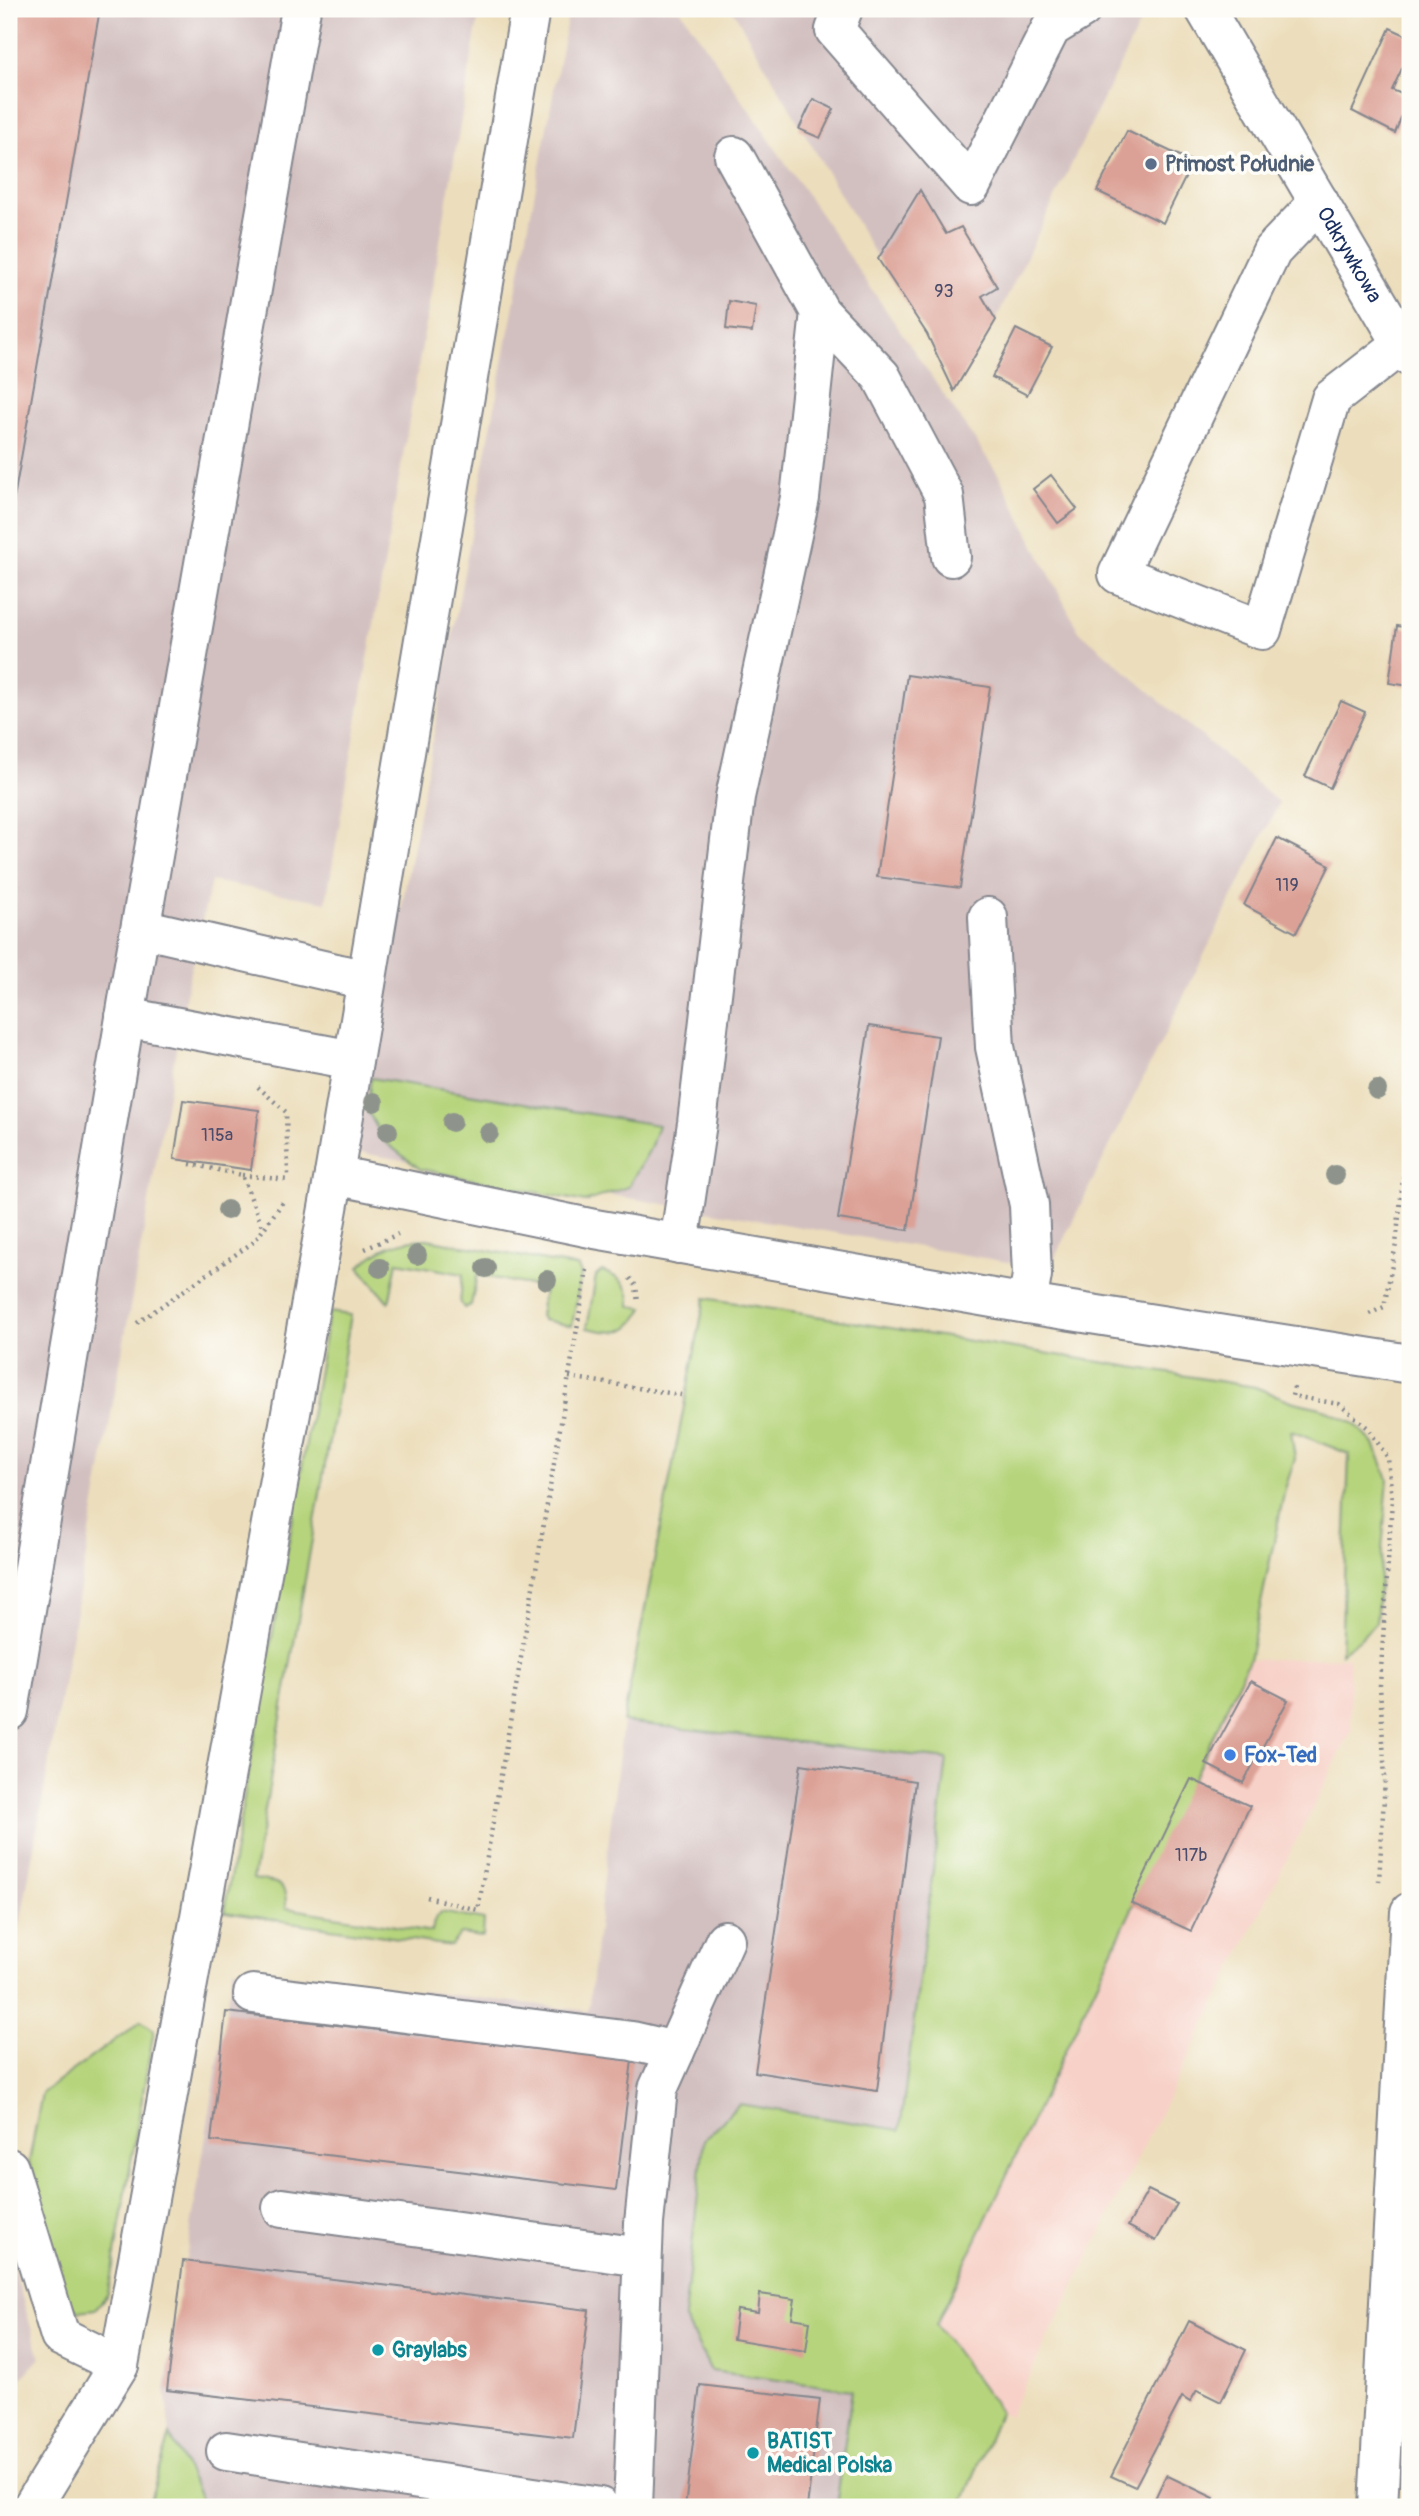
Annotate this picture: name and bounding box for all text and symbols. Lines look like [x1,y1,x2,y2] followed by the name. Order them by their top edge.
[1165,151,1315,178] place label: Primost Południe
[1143,156,1159,172] marker: Primost Południe
[1310,202,1388,308] street label: Odkrywkowa
[934,280,954,303] house number: 93
[1275,874,1299,897] house number: 119
[201,1124,233,1147] house number: 115a
[1244,1742,1317,1769] place label: Fox-Ted
[1222,1747,1238,1763] marker: Fox-Ted
[1175,1844,1207,1867] house number: 117b
[392,2337,467,2364] place label: Graylabs
[370,2342,386,2358] marker: Graylabs
[767,2428,892,2479] place label: BATIST Medical Polska
[745,2445,761,2461] marker: BATIST Medical Polska

